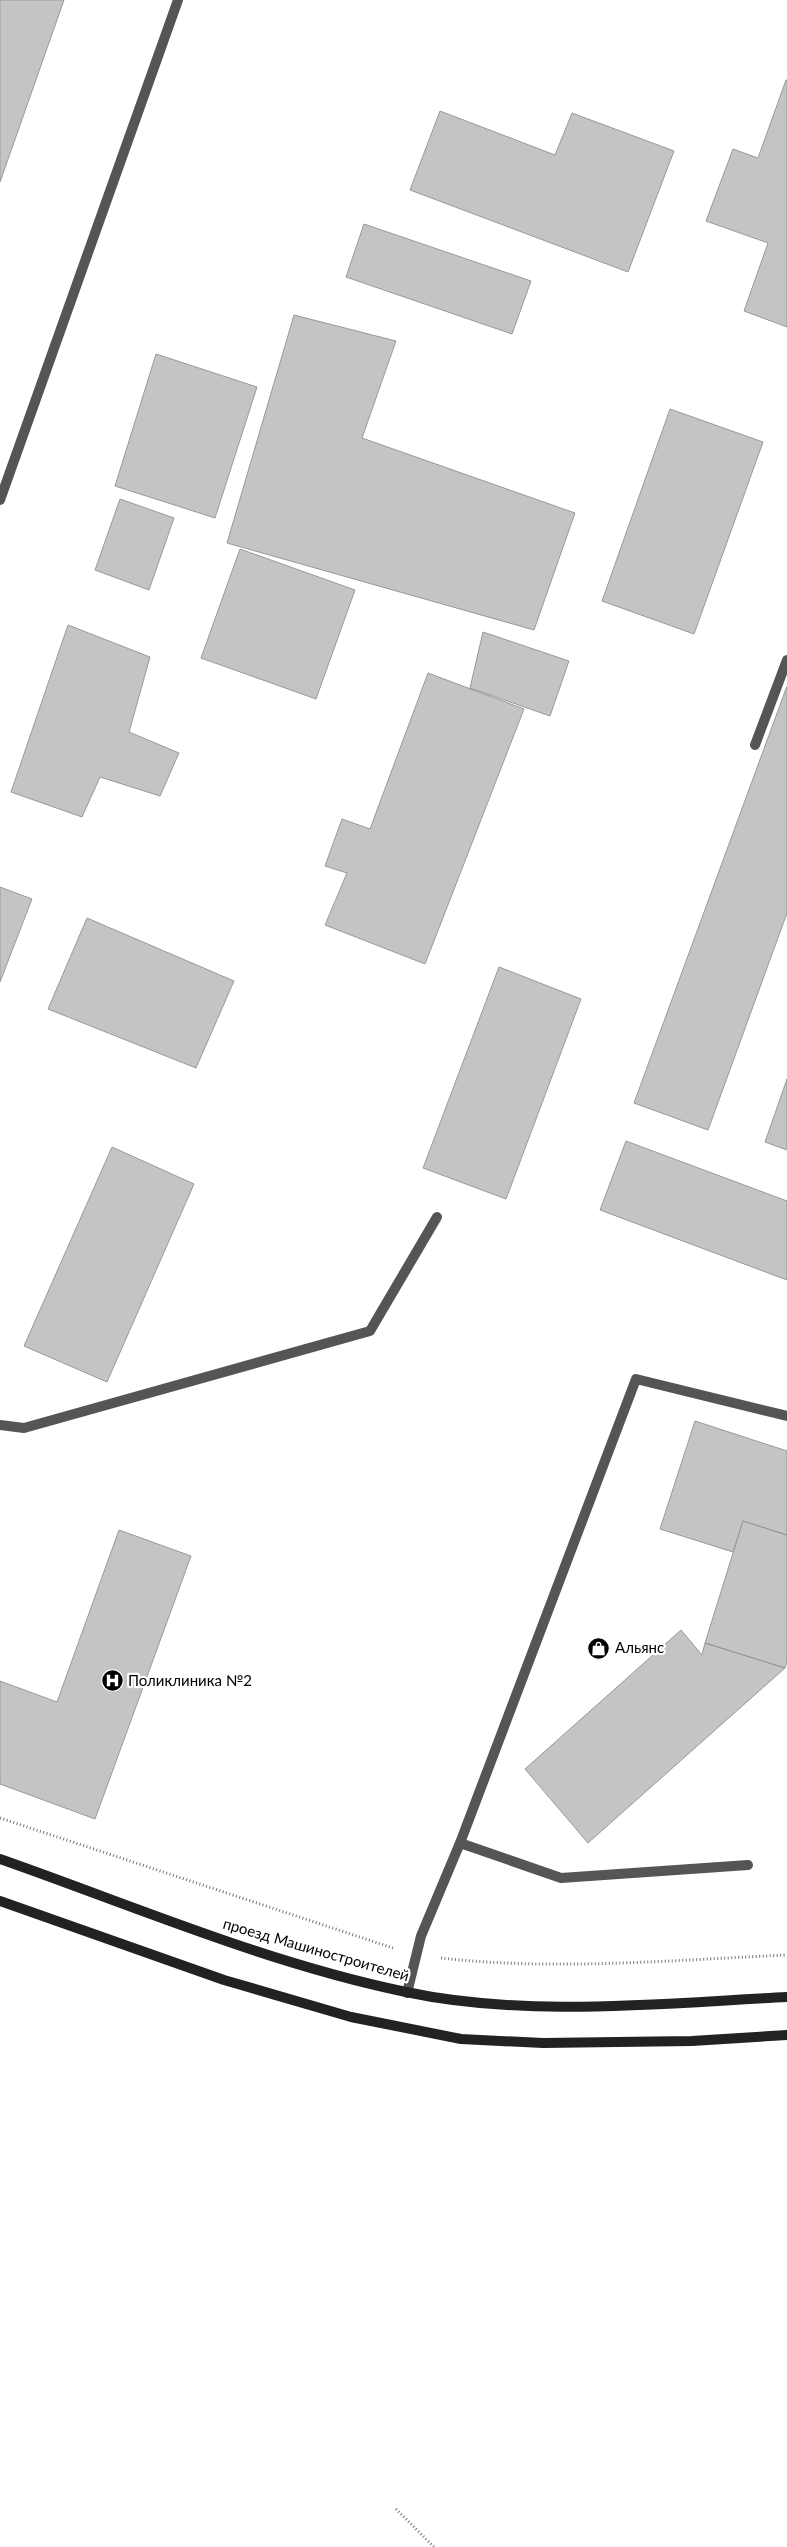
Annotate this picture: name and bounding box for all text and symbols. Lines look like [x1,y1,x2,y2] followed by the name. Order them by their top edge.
[587,1636,611,1660] shop icon: Альянс
[615,1638,664,1656] place label: Альянс
[100,1669,124,1693] hospital icon: Поликлиника №2
[128,1671,252,1689] place label: Поликлиника №2
[221,1914,411,1984] street label: проезд Машиностроителей

